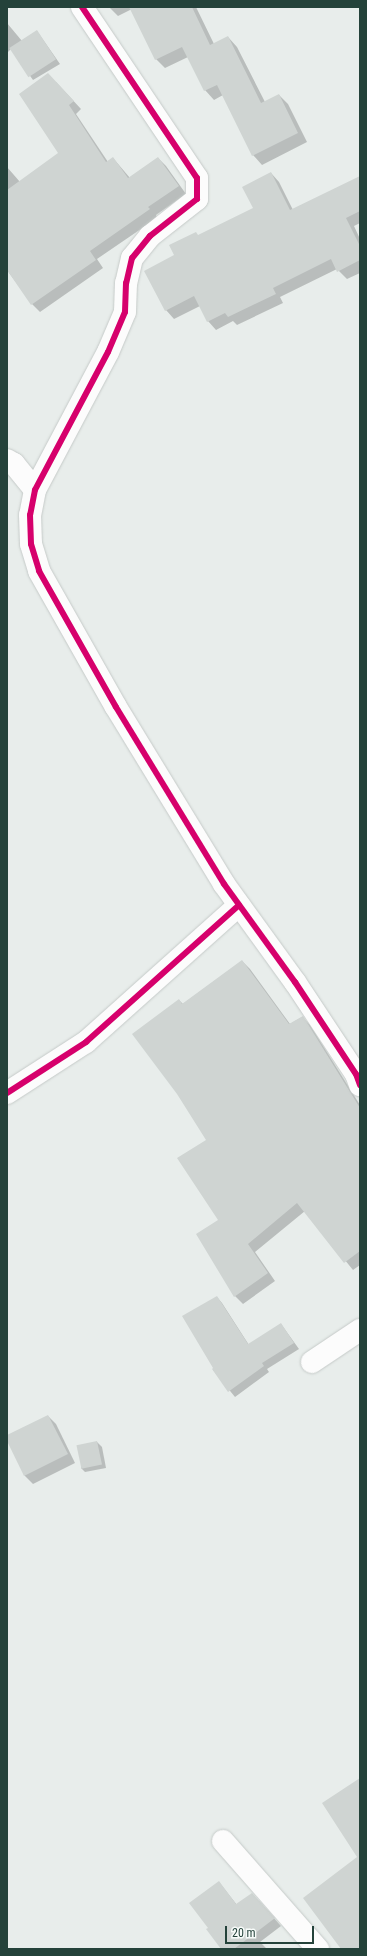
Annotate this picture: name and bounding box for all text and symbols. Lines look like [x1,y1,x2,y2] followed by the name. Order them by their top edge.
[227,1918,316,1944] scale bar
[232,1926,256,1940] text: 20 m

